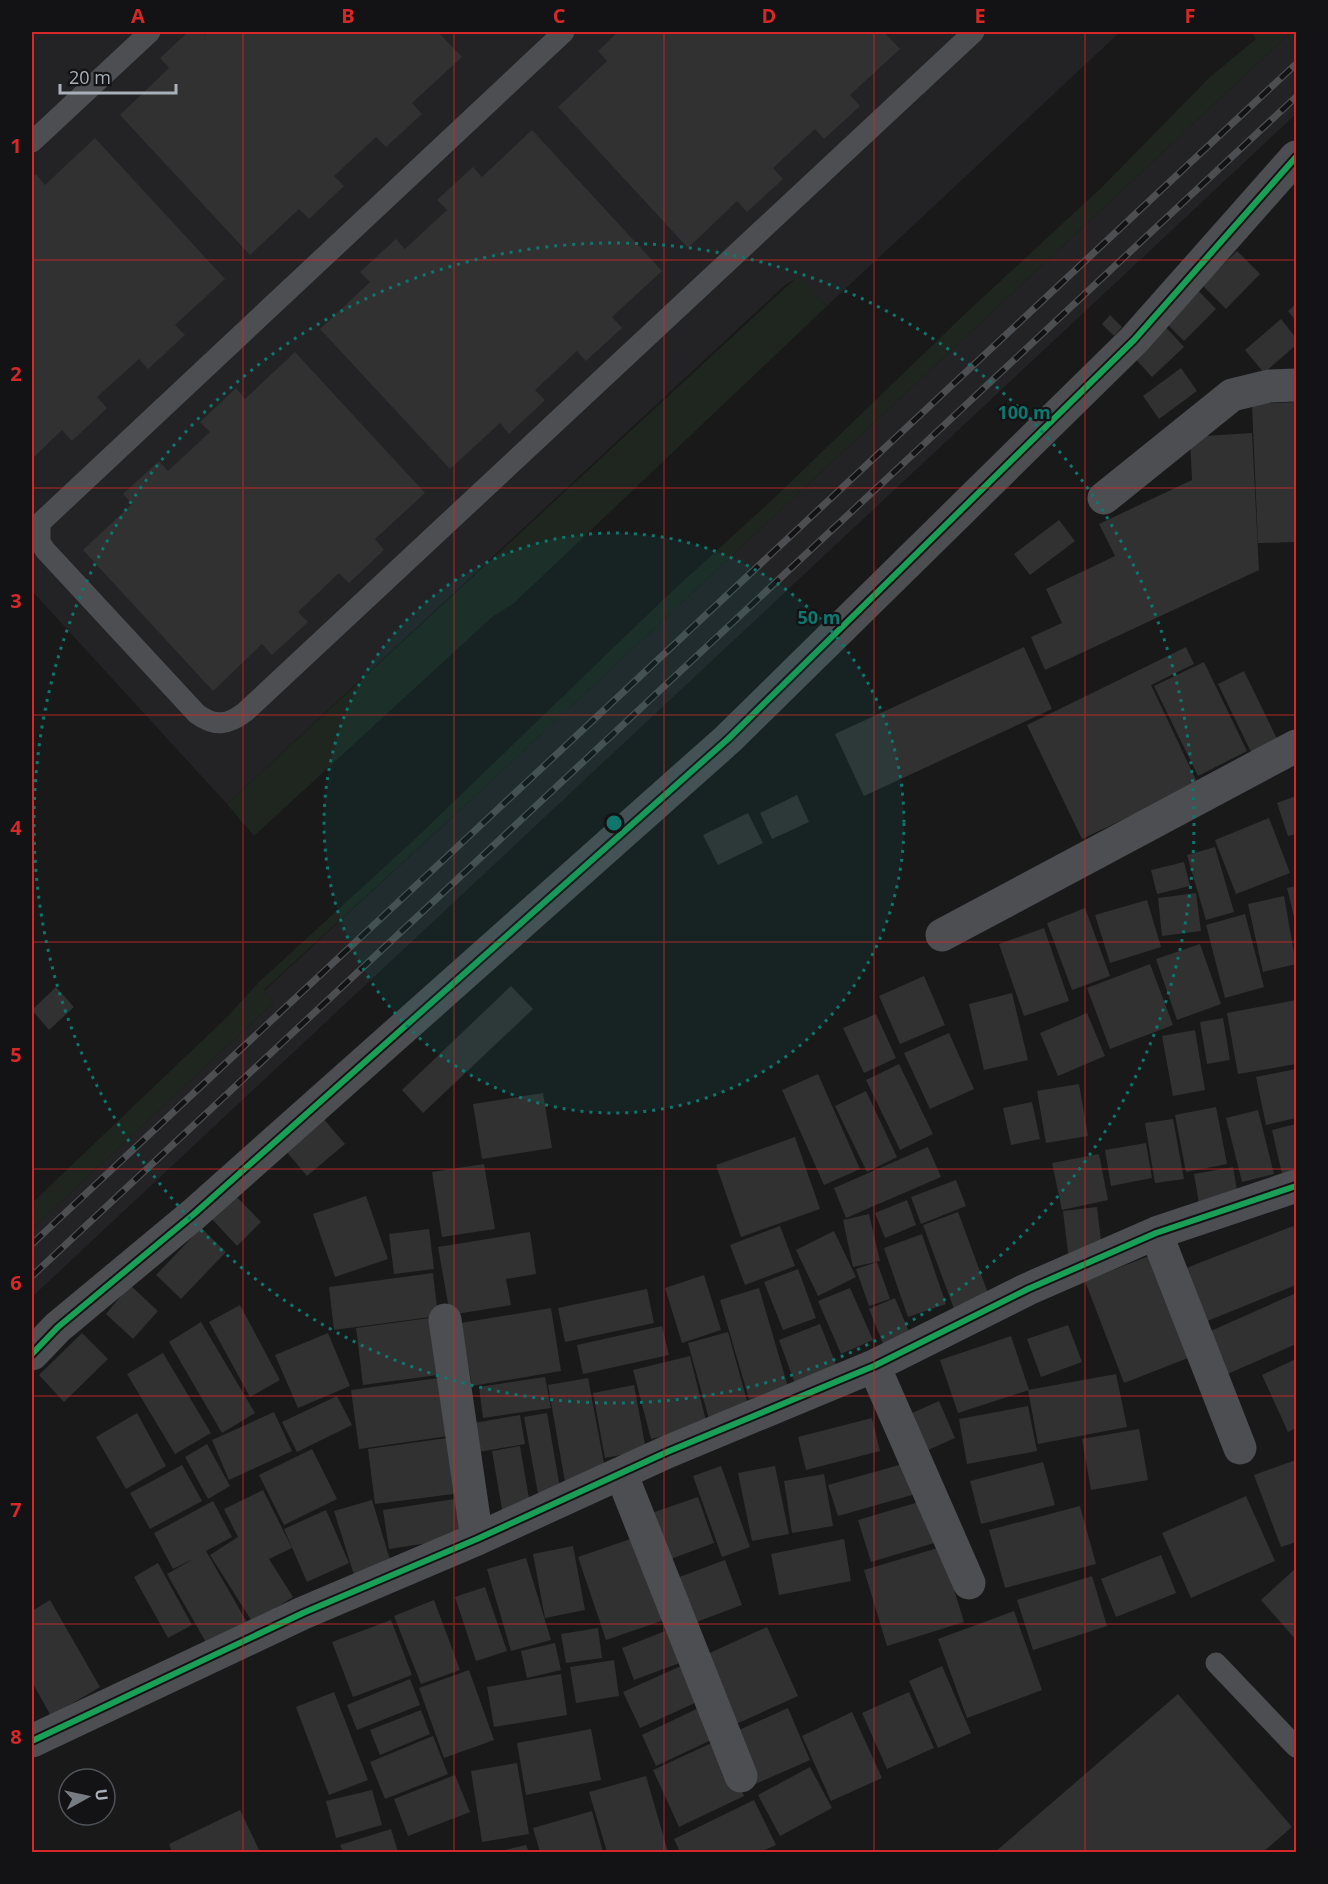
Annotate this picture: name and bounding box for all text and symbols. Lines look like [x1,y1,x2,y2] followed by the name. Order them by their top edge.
[131,2,145,29] text: A
[341,2,355,29] text: B
[553,2,566,29] text: C
[762,2,776,29] text: D
[974,2,986,29] text: E
[1185,2,1195,29] text: F
[60,57,176,95] scale bar
[69,65,111,89] text: 20 m
[10,132,22,159] text: 1
[10,360,22,387] text: 2
[997,400,1051,424] text: 100 m
[10,587,22,614] text: 3
[798,605,840,629] text: 50 m
[604,813,624,833] centre of rings
[10,814,22,841] text: 4
[10,1041,22,1068] text: 5
[10,1269,22,1296] text: 6
[10,1496,22,1523] text: 7
[10,1723,22,1750] text: 8
[57,1767,117,1827] north arrow
[90,1787,114,1802] text: U

